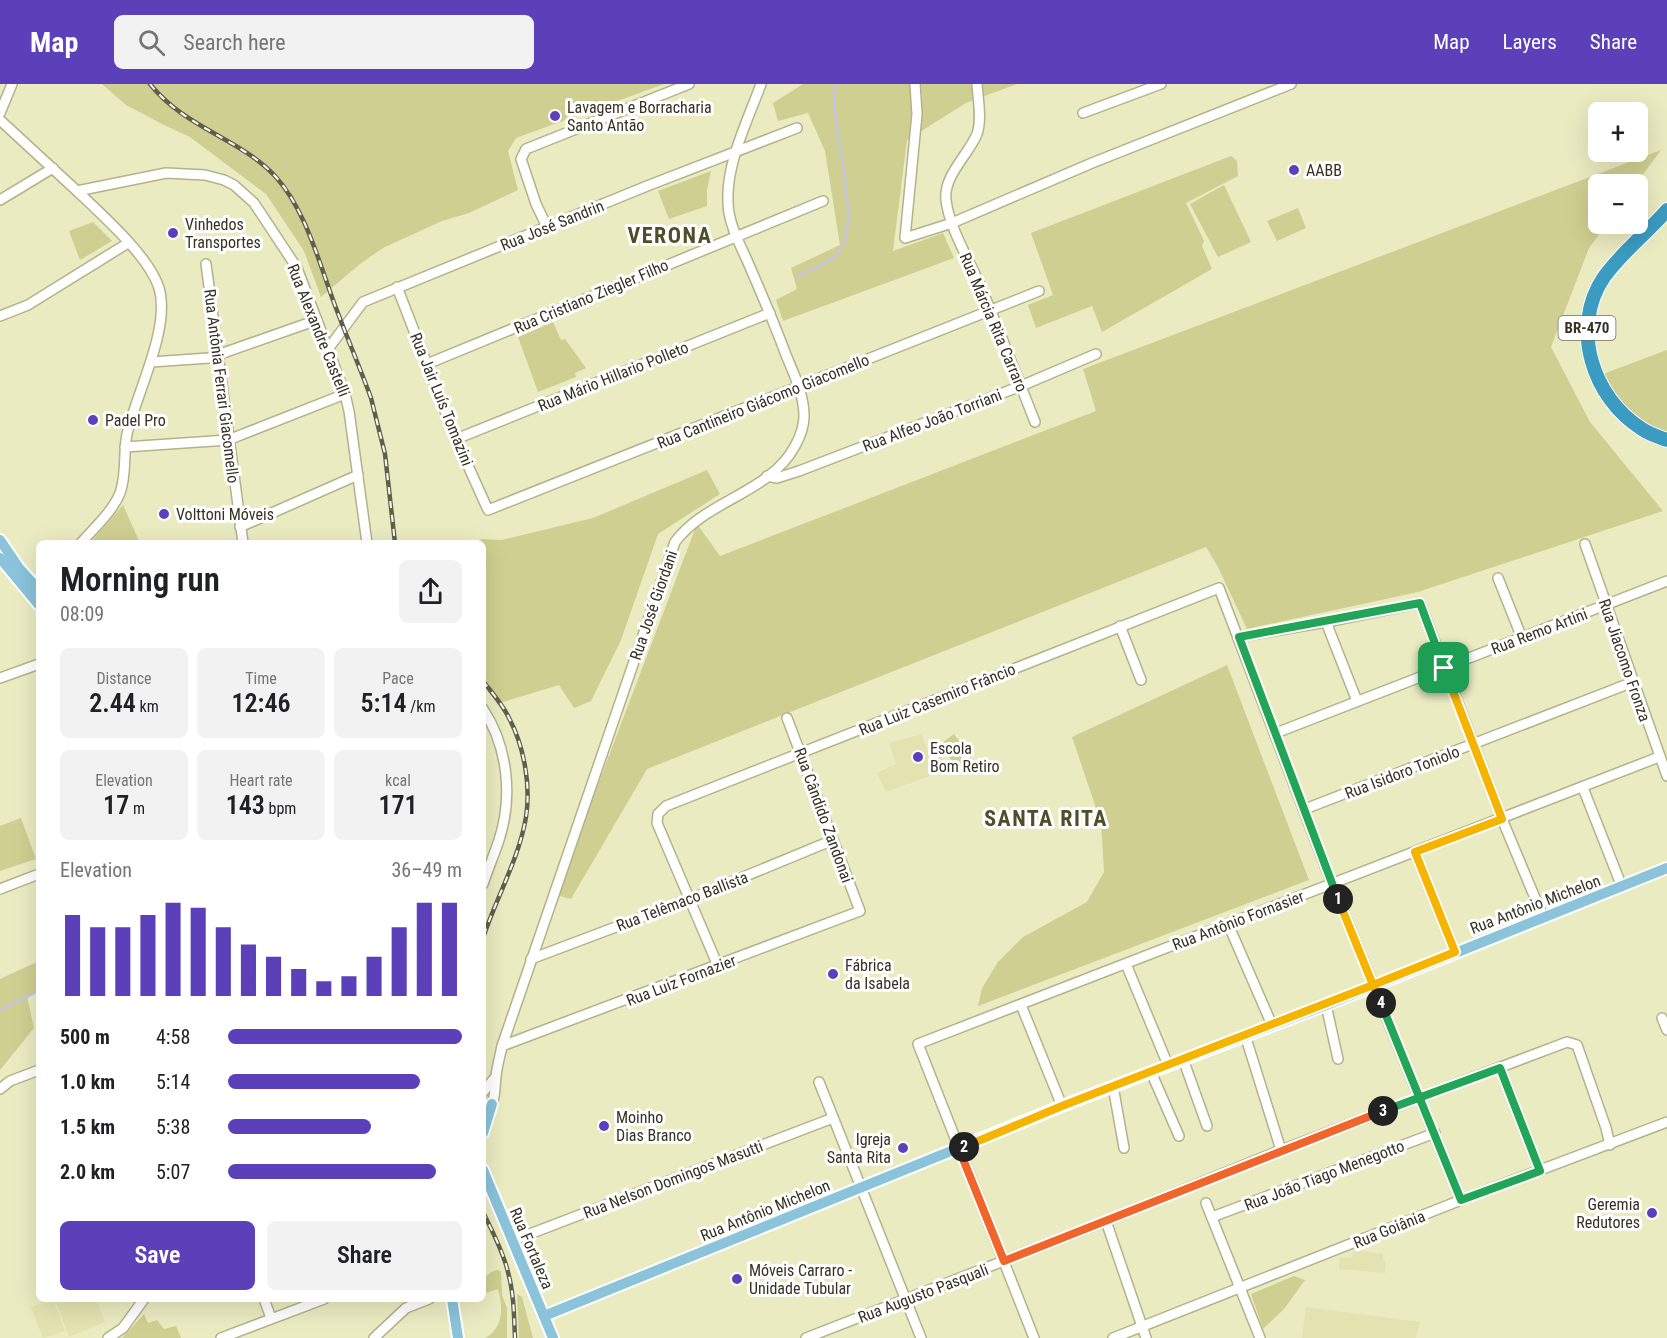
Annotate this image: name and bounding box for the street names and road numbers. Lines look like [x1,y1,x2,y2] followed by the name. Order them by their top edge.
[498,196,607,255] street label: Rua José Sandrin
[956,250,1031,395] street label: Rua Márcia Rita Carraro
[511,255,671,338] street label: Rua Cristiano Ziegler Filho
[283,261,354,399] street label: Rua Alexandre Castelli
[200,288,243,484] street label: Rua Antônia Ferrari Giacomello
[1558,316,1616,340] road number: BR-470
[406,330,477,469] street label: Rua Jair Luís Tomazini
[535,338,691,415] street label: Rua Mário Hillario Polleto
[654,350,872,453] street label: Rua Cantineiro Giácomo Giacomello
[860,385,1004,456] street label: Rua Alfeo João Torriani
[626,548,681,662] street label: Rua José Giordani
[1595,596,1654,724] street label: Rua Jiacomo Fronza
[1488,604,1590,659] street label: Rua Remo Artini
[856,659,1018,740] street label: Rua Luiz Casemiro Frâncio
[1342,742,1462,803] street label: Rua Isidoro Toniolo
[790,745,857,885] street label: Rua Cândido Zandonai
[614,868,751,935] street label: Rua Telêmaco Ballista
[1467,871,1603,938] street label: Rua Antônio Michelon
[1170,887,1307,954] street label: Rua Antônio Fornasier
[624,951,739,1010] street label: Rua Luiz Fornazier
[581,1136,766,1223] street label: Rua Nelson Domingos Masutti
[1242,1136,1407,1215] street label: Rua João Tiago Menegotto
[698,1176,833,1245] street label: Rua Antônio Michelon
[506,1205,557,1292] street label: Rua Fortaleza
[1351,1207,1428,1252] street label: Rua Goiânia
[855,1260,991,1327] street label: Rua Augusto Pasquali

